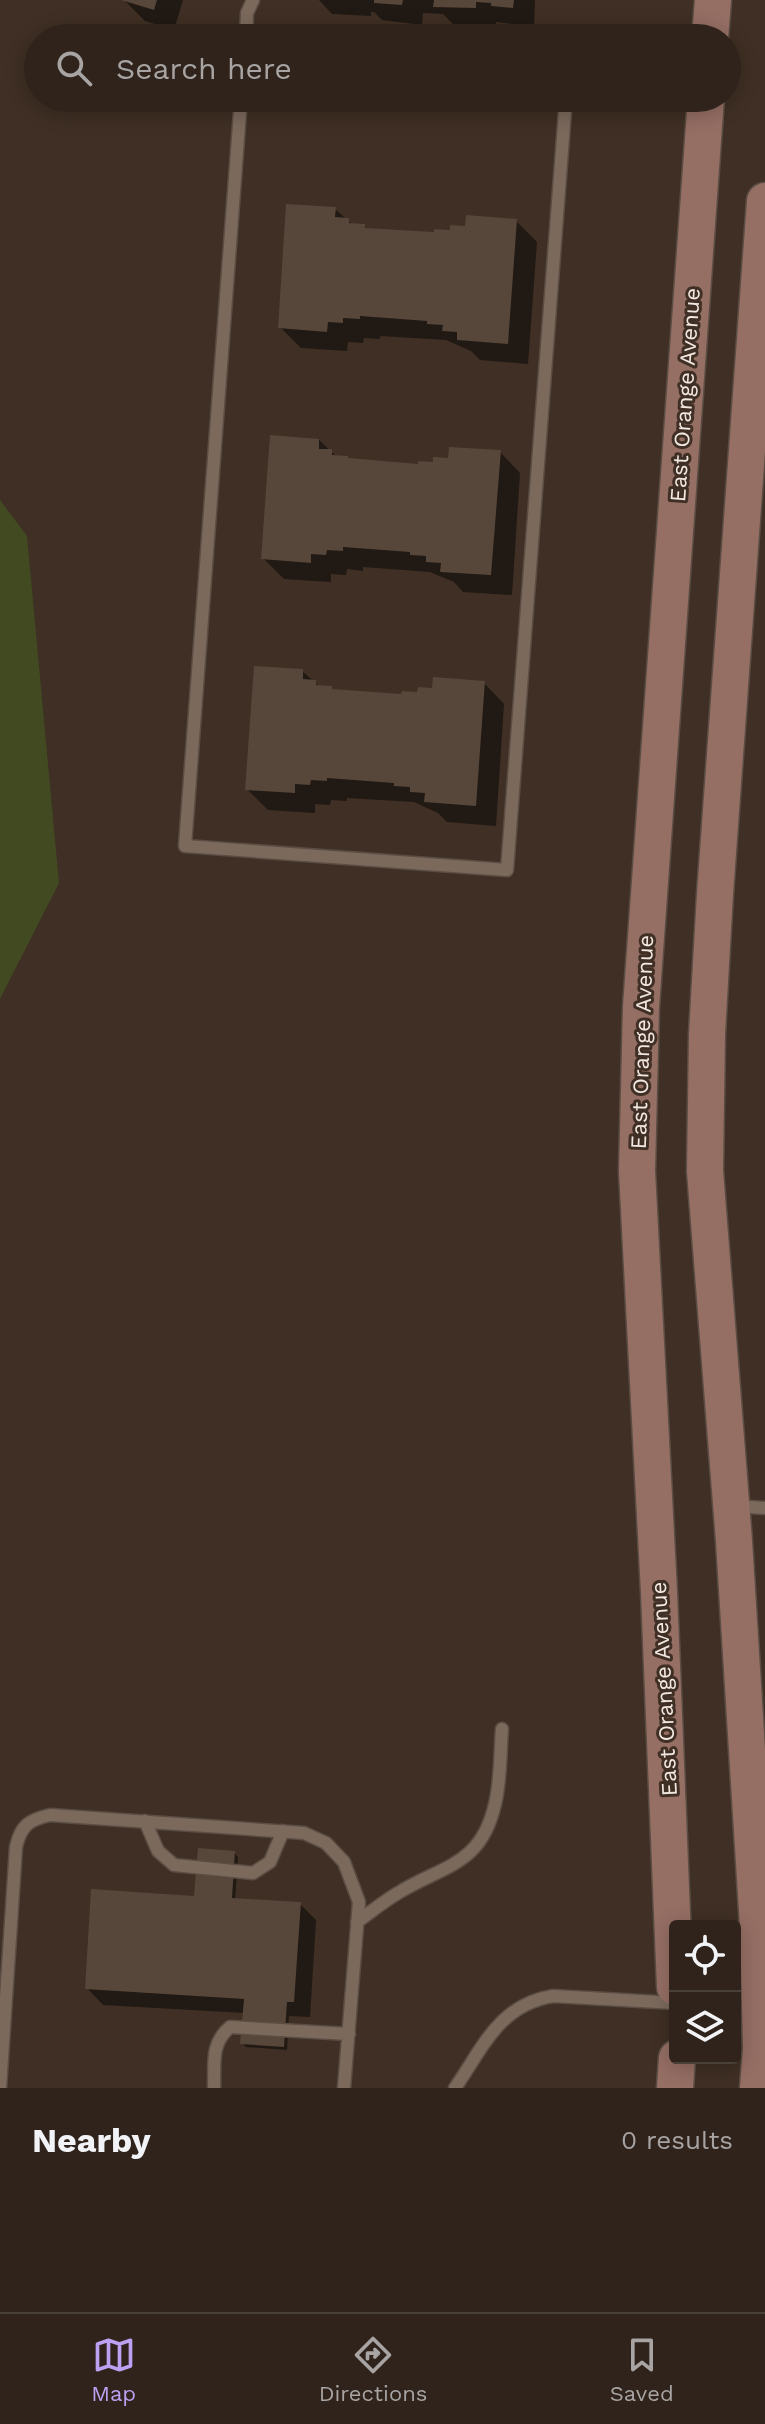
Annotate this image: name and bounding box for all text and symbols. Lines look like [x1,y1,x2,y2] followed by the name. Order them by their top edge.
[24,24,741,112] search box
[52,46,96,90] icon: search
[116,51,292,86] text: Search here
[665,287,705,503] street label: East Orange Avenue
[626,934,658,1150] street label: East Orange Avenue
[646,1581,682,1797] street label: East Orange Avenue
[669,1920,741,2064] map controls
[669,1920,741,1992] button: locate
[669,1992,741,2064] button: layers
[32,2120,151,2160] text: Nearby
[621,2125,733,2155] text: 0 results
[91,2333,136,2406] tab: Map
[319,2333,427,2406] tab: Directions
[610,2333,674,2406] tab: Saved

